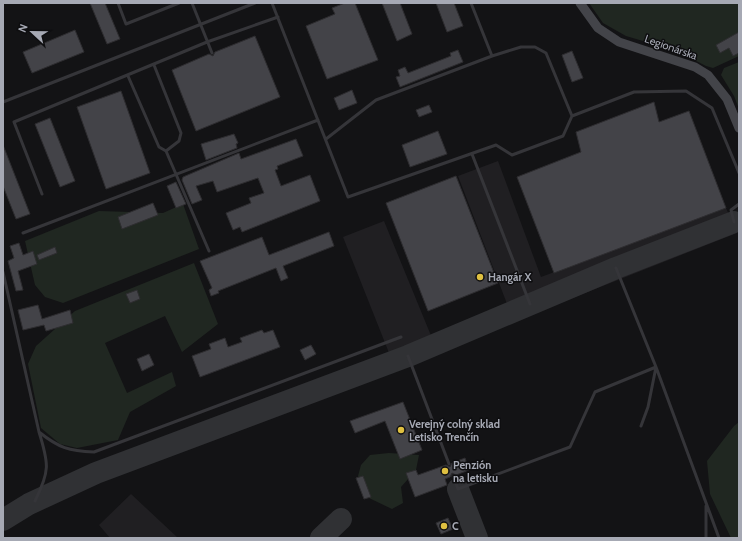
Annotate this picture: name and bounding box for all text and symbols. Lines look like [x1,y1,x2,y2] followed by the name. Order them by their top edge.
[12,12,52,52] north arrow
[15,22,31,34] text: N
[643,31,700,63] street label: Legionárska
[488,270,532,284] place label: Hangár X
[475,272,485,282] marker: Hangár X
[409,417,500,444] place label: Verejný colný sklad Letisko Trenčín
[396,425,406,435] marker: Verejný colný sklad Letisko Trenčín
[453,458,498,485] place label: Penzión na letisku
[440,466,450,476] marker: Penzión na letisku
[452,519,459,533] place label: C
[439,521,449,531] marker: C

